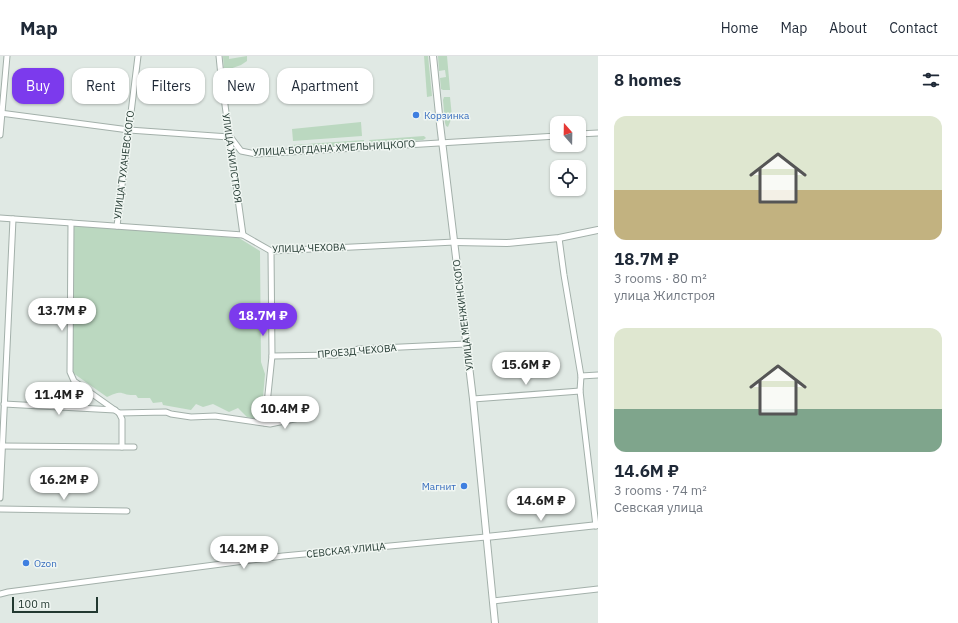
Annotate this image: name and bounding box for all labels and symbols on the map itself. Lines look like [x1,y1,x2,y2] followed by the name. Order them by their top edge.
[424,109,470,122] place label: Корзинка
[111,110,137,220] street label: УЛИЦА ТУХАЧЕВСКОГО
[411,110,421,120] marker: Корзинка
[219,112,245,204] street label: УЛИЦА ЖИЛСТРОЯ
[550,116,586,152] north arrow
[252,137,416,159] street label: УЛИЦА БОГДАНА ХМЕЛЬНИЦКОГО
[272,240,347,256] street label: УЛИЦА ЧЕХОВА
[450,259,476,371] street label: УЛИЦА МЕНЖИНСКОГО
[25,298,99,332] pin: 13.7M ₽
[226,303,300,337] pin: 18.7M ₽
[317,341,398,361] street label: ПРОЕЗД ЧЕХОВА
[489,352,563,386] pin: 15.6M ₽
[22,382,96,416] pin: 11.4M ₽
[248,396,322,430] pin: 10.4M ₽
[27,467,101,501] pin: 16.2M ₽
[422,480,456,493] place label: Магнит
[459,481,469,491] marker: Магнит
[504,488,578,522] pin: 14.6M ₽
[207,536,281,570] pin: 14.2M ₽
[306,539,387,561] street label: СЕВСКАЯ УЛИЦА
[34,557,57,570] place label: Ozon
[21,558,31,568] marker: Ozon
[12,595,98,614] scale bar

